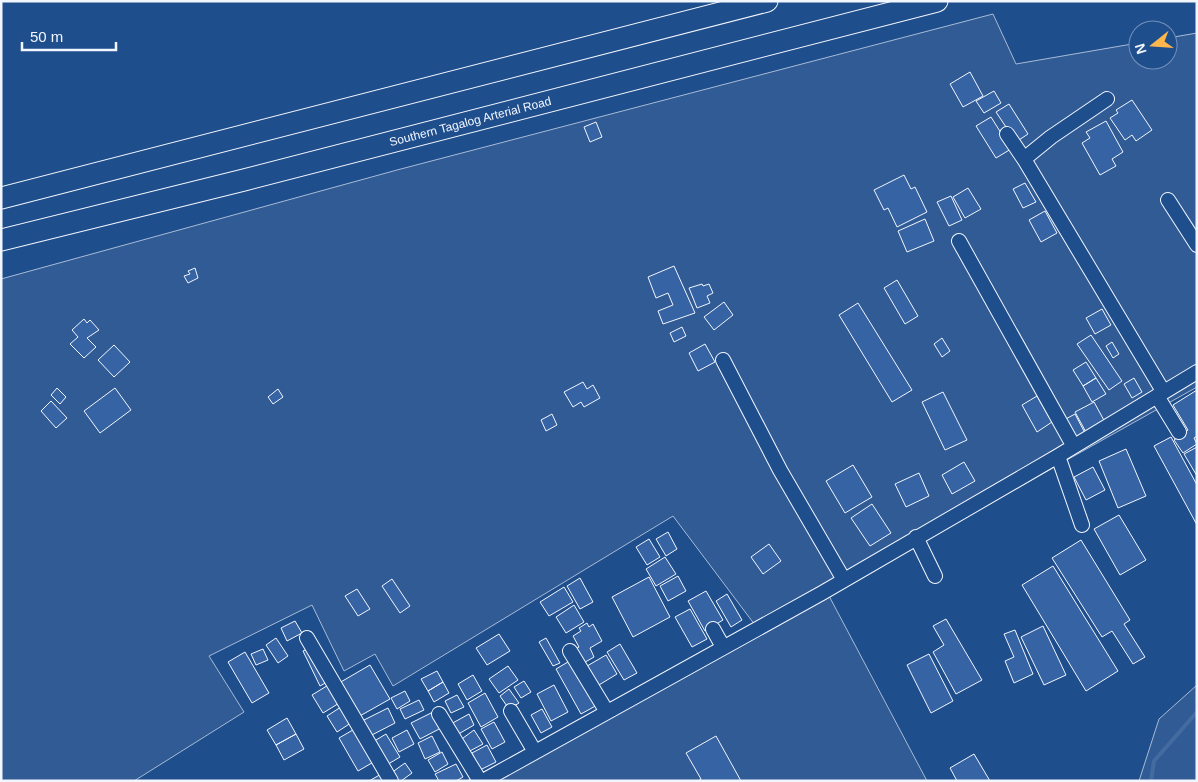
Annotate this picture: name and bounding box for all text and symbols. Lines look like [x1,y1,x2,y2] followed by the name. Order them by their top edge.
[22,20,116,52] scale bar
[1128,20,1178,70] north arrow
[30,28,63,45] text: 50 m
[1131,42,1150,56] text: N
[388,94,553,149] street label: Southern Tagalog Arterial Road

